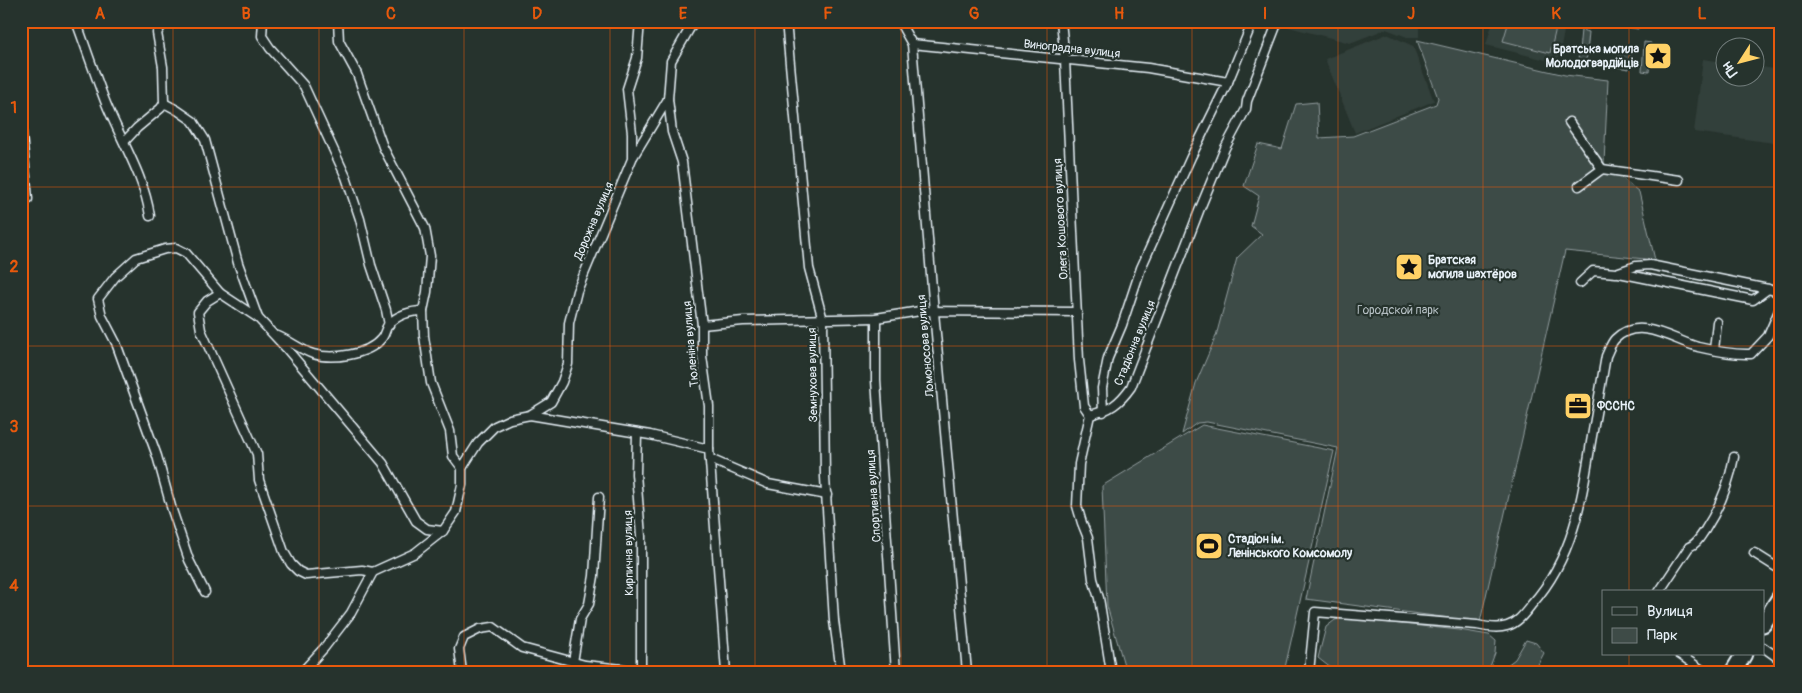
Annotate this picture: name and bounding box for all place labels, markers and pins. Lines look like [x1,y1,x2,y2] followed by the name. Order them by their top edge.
[1643,41,1673,71] place icon: Братська могила Молодогвардійців
[1546,42,1639,71] place label: Братська могила Молодогвардійців
[1394,252,1424,282] place icon: Братская могила шахтёров
[1428,253,1517,282] place label: Братская могила шахтёров
[1563,391,1593,421] office icon: ФССНС
[1596,399,1635,414] place label: ФССНС
[1194,531,1224,561] sports icon: Стадіон ім. Ленінського Комсомолу
[1227,532,1353,561] place label: Стадіон ім. Ленінського Комсомолу

